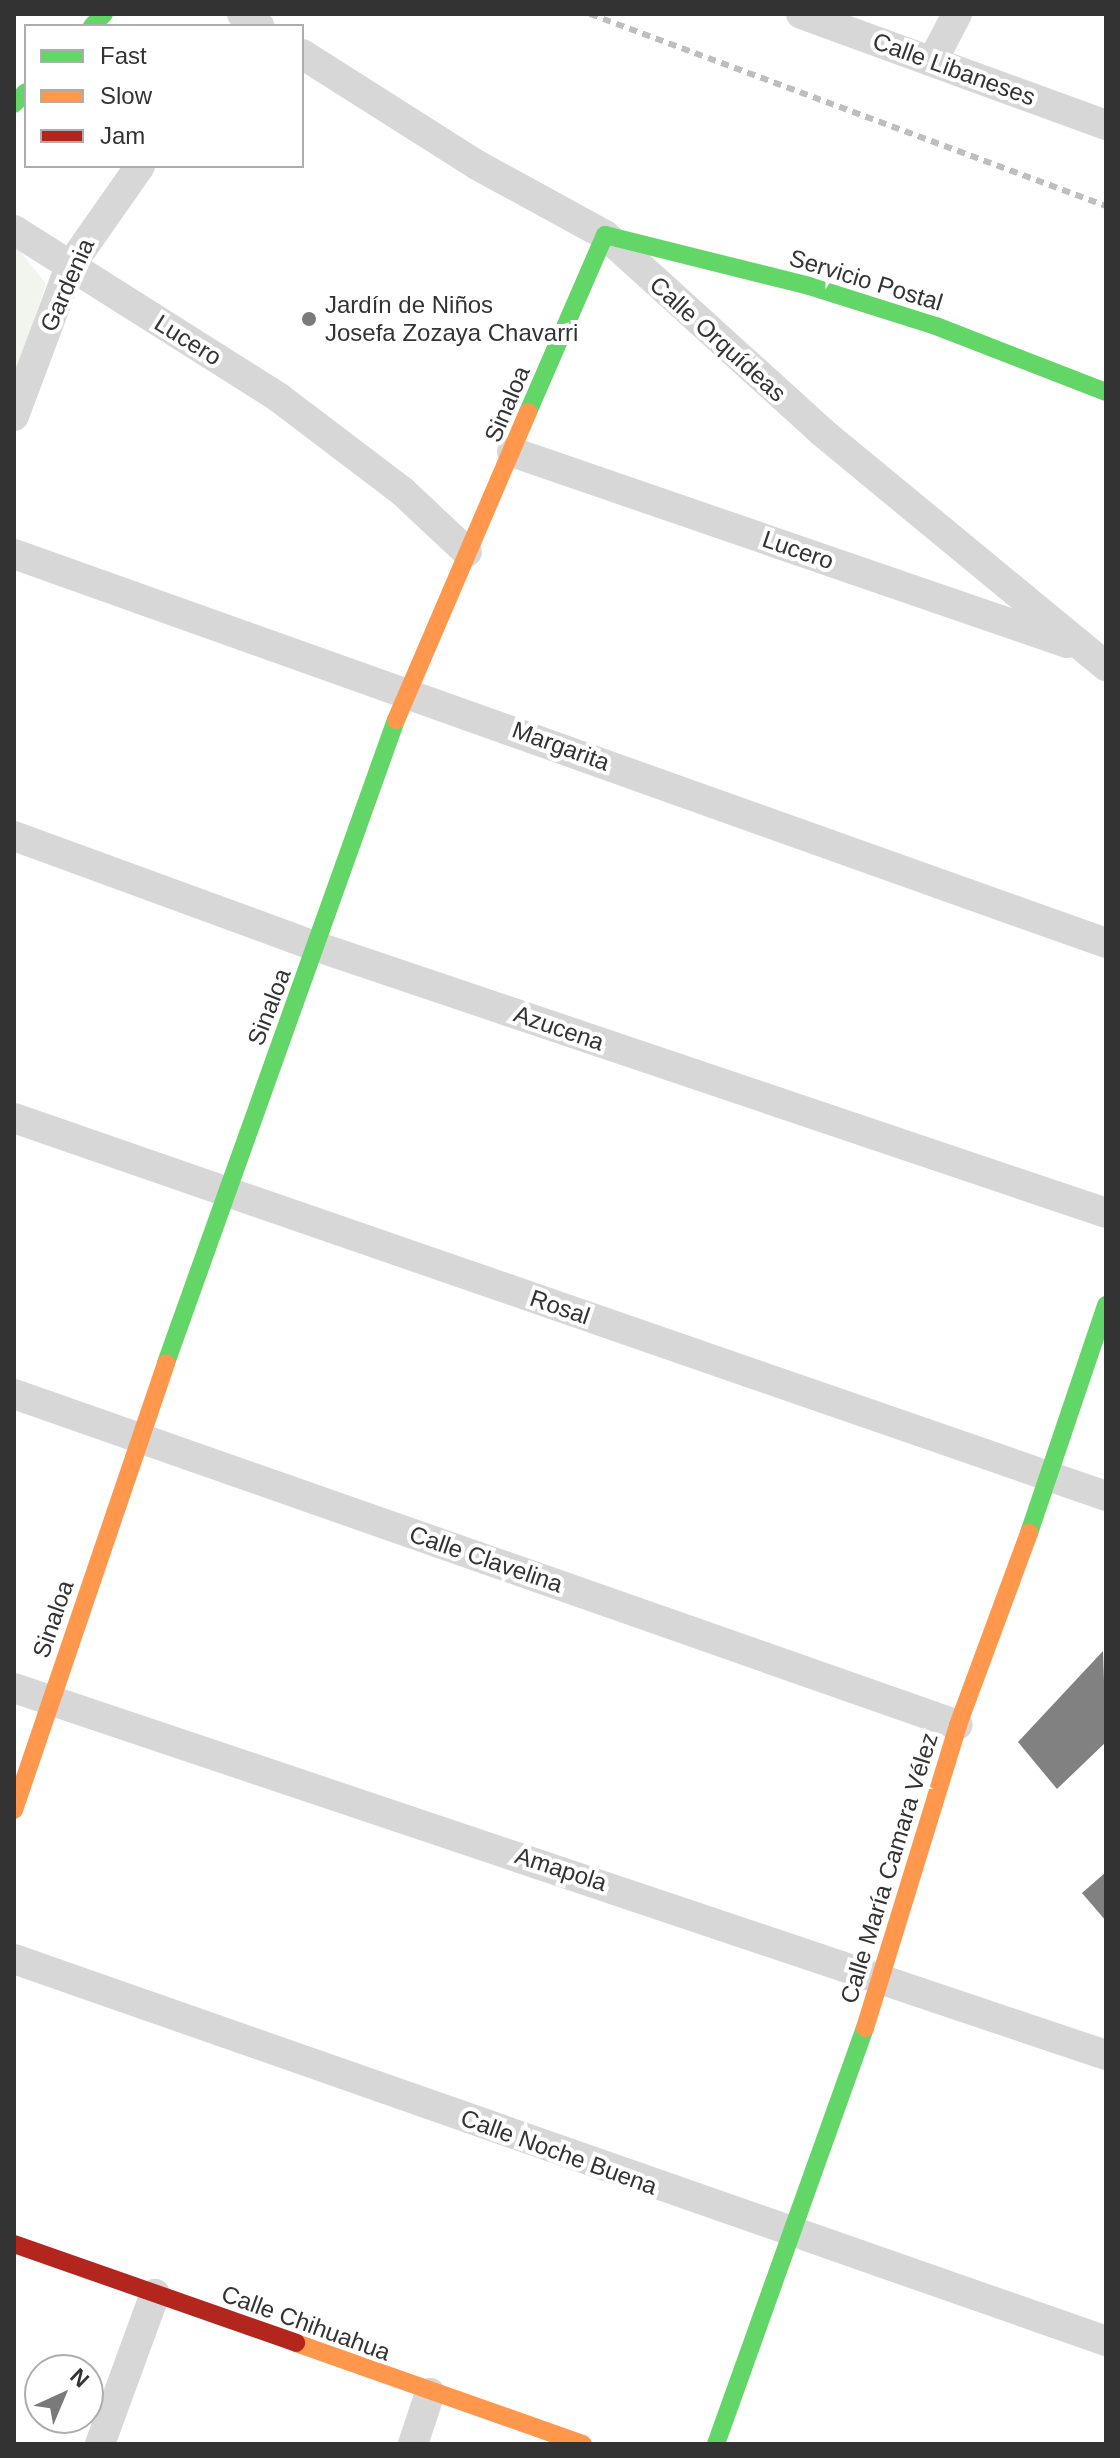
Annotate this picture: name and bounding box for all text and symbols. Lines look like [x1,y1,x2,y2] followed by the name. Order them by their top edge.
[24,24,304,168] legend
[869,26,1039,112] street label: Calle Libaneses
[100,42,147,69] text: Fast
[100,82,152,109] text: Slow
[100,122,145,149] text: Jam
[34,234,100,336] street label: Gardenia
[786,243,946,317] street label: Servicio Postal
[644,270,792,408] street label: Calle Orquídeas
[325,291,578,347] place label: Jardín de Niños Josefa Zozaya Chavarri
[149,308,227,372] street label: Lucero
[300,310,318,328] marker: Jardín de Niños Josefa Zozaya Chavarri
[478,362,536,446] street label: Sinaloa
[759,524,837,576] street label: Lucero
[508,715,614,777] street label: Margarita
[241,964,297,1050] street label: Sinaloa
[510,999,608,1057] street label: Azucena
[526,1283,594,1331] street label: Rosal
[406,1519,566,1599] street label: Calle Clavelina
[26,1576,80,1662] street label: Sinaloa
[834,1729,944,2007] street label: Calle María Camara Vélez
[512,1841,610,1897] street label: Amapola
[457,2103,661,2201] street label: Calle Noche Buena
[218,2279,394,2367] street label: Calle Chihuahua
[24,2354,104,2434] north arrow
[65,2363,94,2392] text: N

